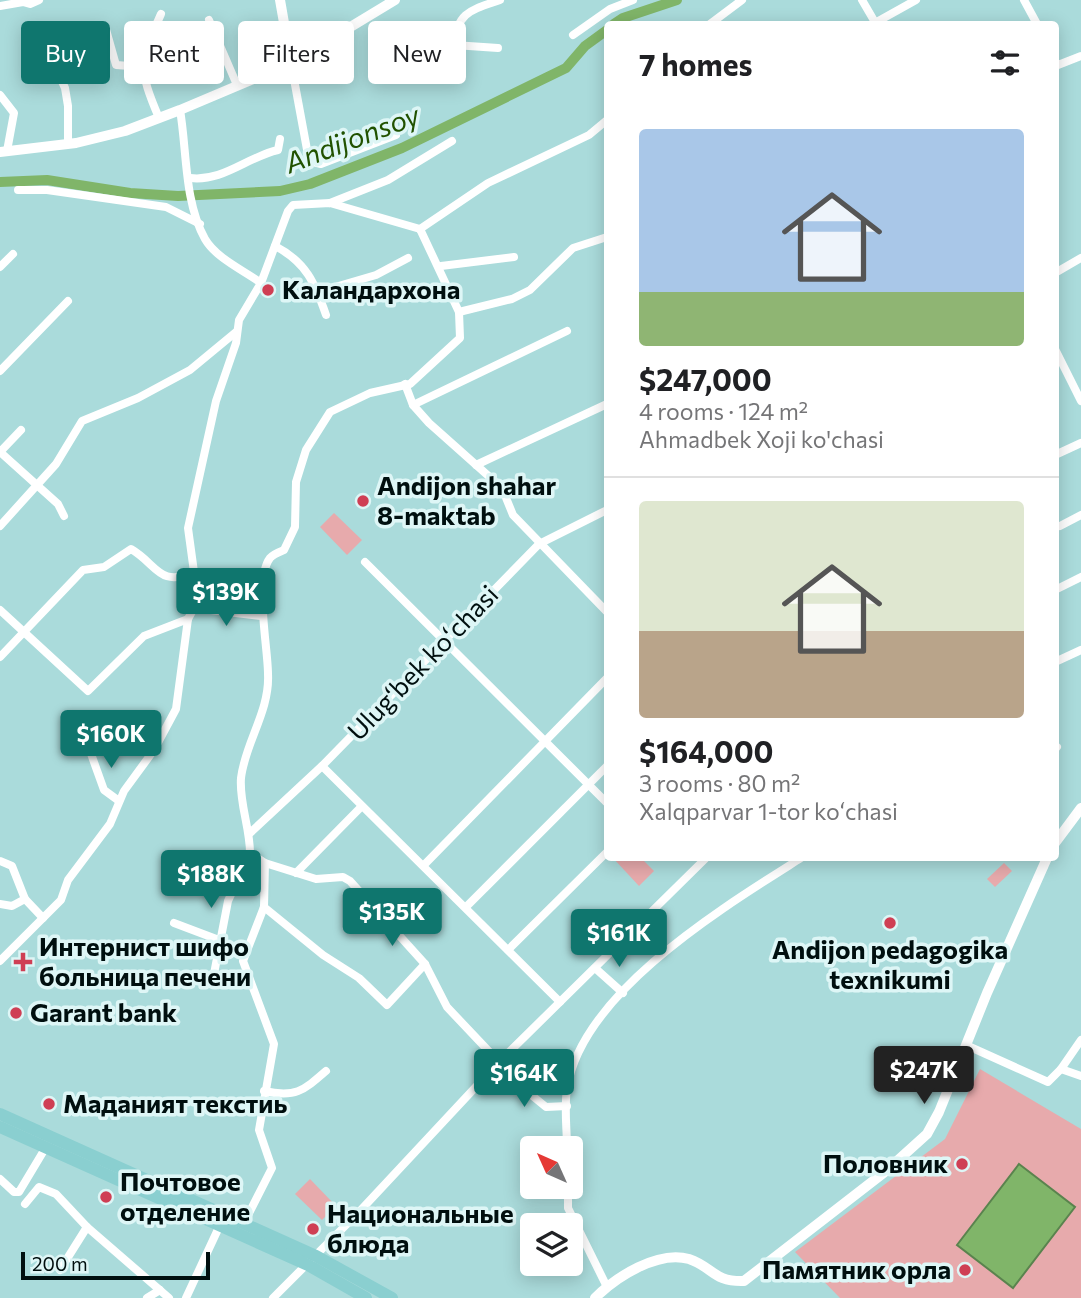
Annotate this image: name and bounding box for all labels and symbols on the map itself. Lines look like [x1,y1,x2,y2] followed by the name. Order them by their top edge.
[278,96,425,180] water label: Andijonsoy
[282,273,460,304] place label: Каландархона
[260,282,276,298] marker: Каландархона
[377,469,557,530] place label: Andijon shahar 8-maktab
[355,493,371,509] marker: Andijon shahar 8-maktab
[177,568,275,628] pin: $139K
[340,578,504,746] street label: Ulugʻbek koʻchasi
[62,710,160,770] pin: $160K
[162,850,260,910] pin: $188K
[343,888,441,948] pin: $135K
[570,909,668,969] pin: $161K
[882,915,898,931] marker: Andijon pedagogika texnikumi
[39,930,251,991] place label: Интернист шифо больница печени
[772,933,1008,994] place label: Andijon pedagogika texnikumi
[13,952,33,972] marker: Интернист шифо больница печени
[30,996,177,1027] place label: Garant bank
[8,1005,24,1021] marker: Garant bank
[875,1046,973,1106] pin: $247K
[475,1050,573,1109] pin: $164K
[63,1087,287,1118] place label: Маданият текстиь
[41,1096,57,1112] marker: Маданият текстиь
[520,1136,583,1199] north arrow
[823,1147,948,1178] place label: Половник
[954,1156,970,1172] marker: Половник
[120,1165,250,1226] place label: Почтовое отделение
[98,1189,114,1205] marker: Почтовое отделение
[327,1197,514,1258] place label: Национальные блюда
[305,1221,321,1237] marker: Национальные блюда
[21,1249,210,1281] scale bar
[762,1253,951,1284] place label: Памятник орла
[957,1262,973,1278] marker: Памятник орла

